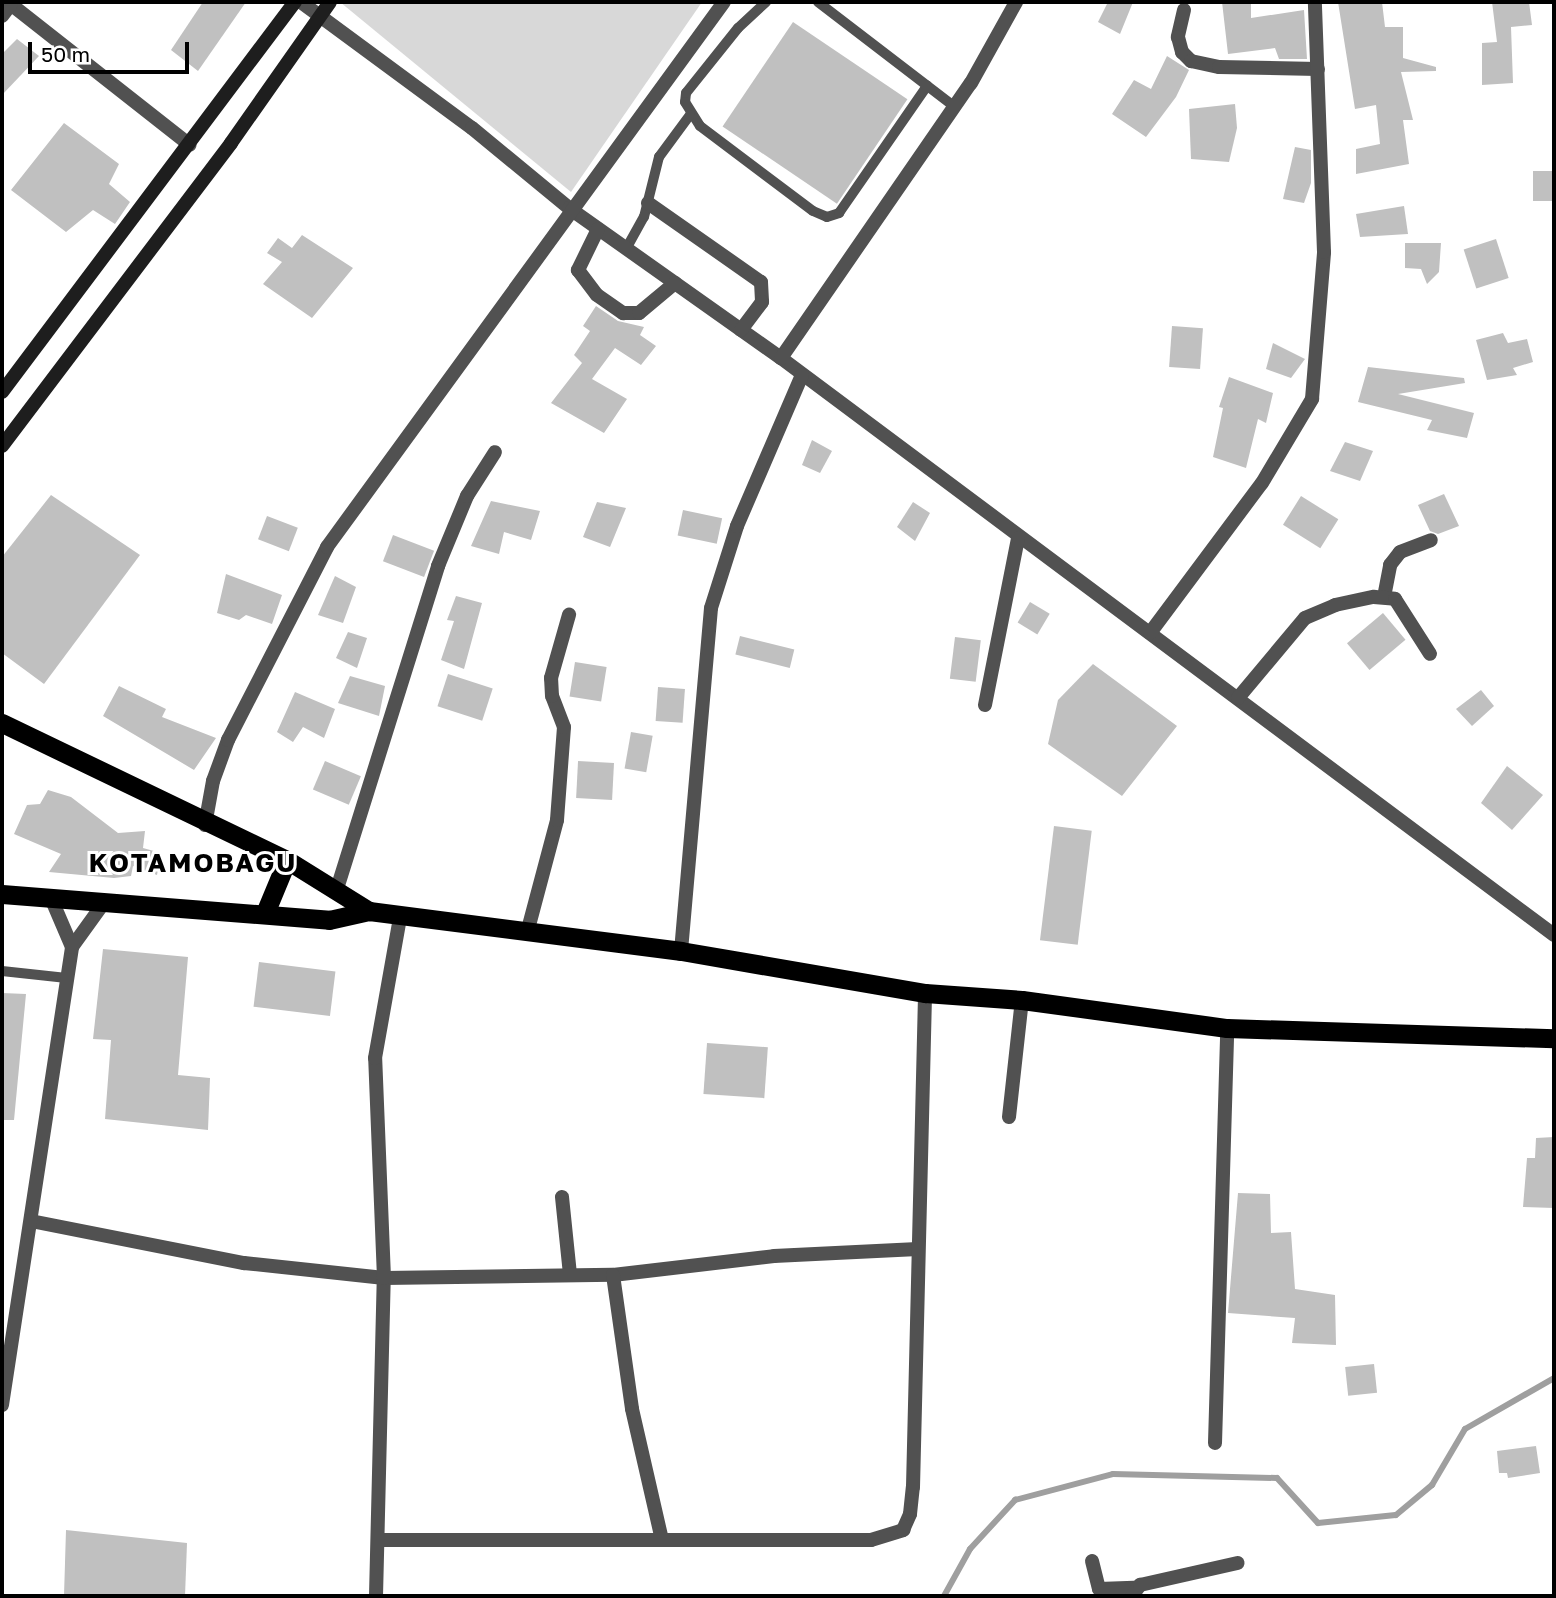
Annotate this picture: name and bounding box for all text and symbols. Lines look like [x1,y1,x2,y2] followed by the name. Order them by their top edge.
[32,28,192,72] scale bar
[41,41,90,67] text: 50 m
[90,847,296,879] district label: KOTAMOBAGU

